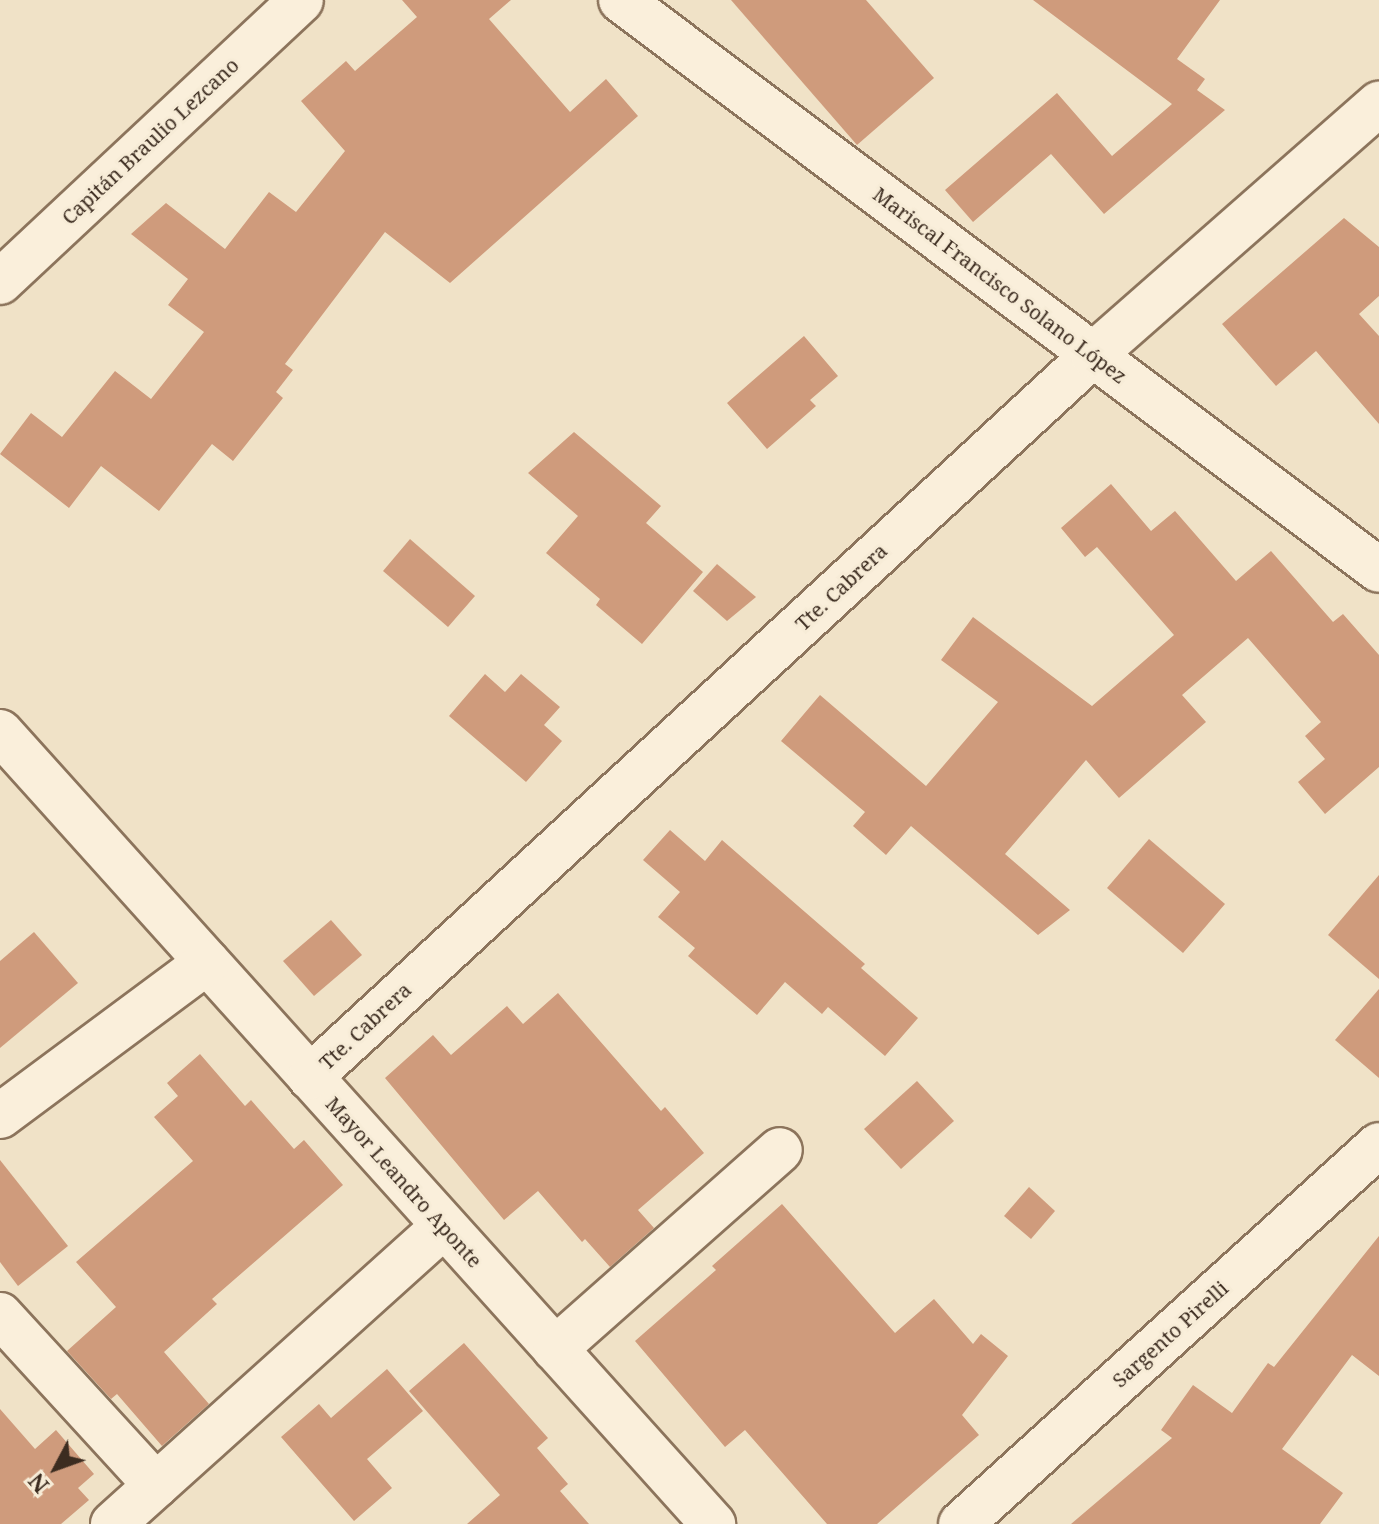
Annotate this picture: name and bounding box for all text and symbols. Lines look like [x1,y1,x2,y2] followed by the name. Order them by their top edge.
[57,53,243,229] street label: Capitán Braulio Lezcano
[869,182,1131,388] street label: Mariscal Francisco Solano López
[790,539,892,635] street label: Tte. Cabrera
[314,978,416,1074] street label: Tte. Cabrera
[321,1092,487,1272] street label: Mayor Leandro Aponte
[1107,1276,1233,1392] street label: Sargento Pirelli
[16,1428,96,1508] north arrow
[21,1467,55,1500] text: N

